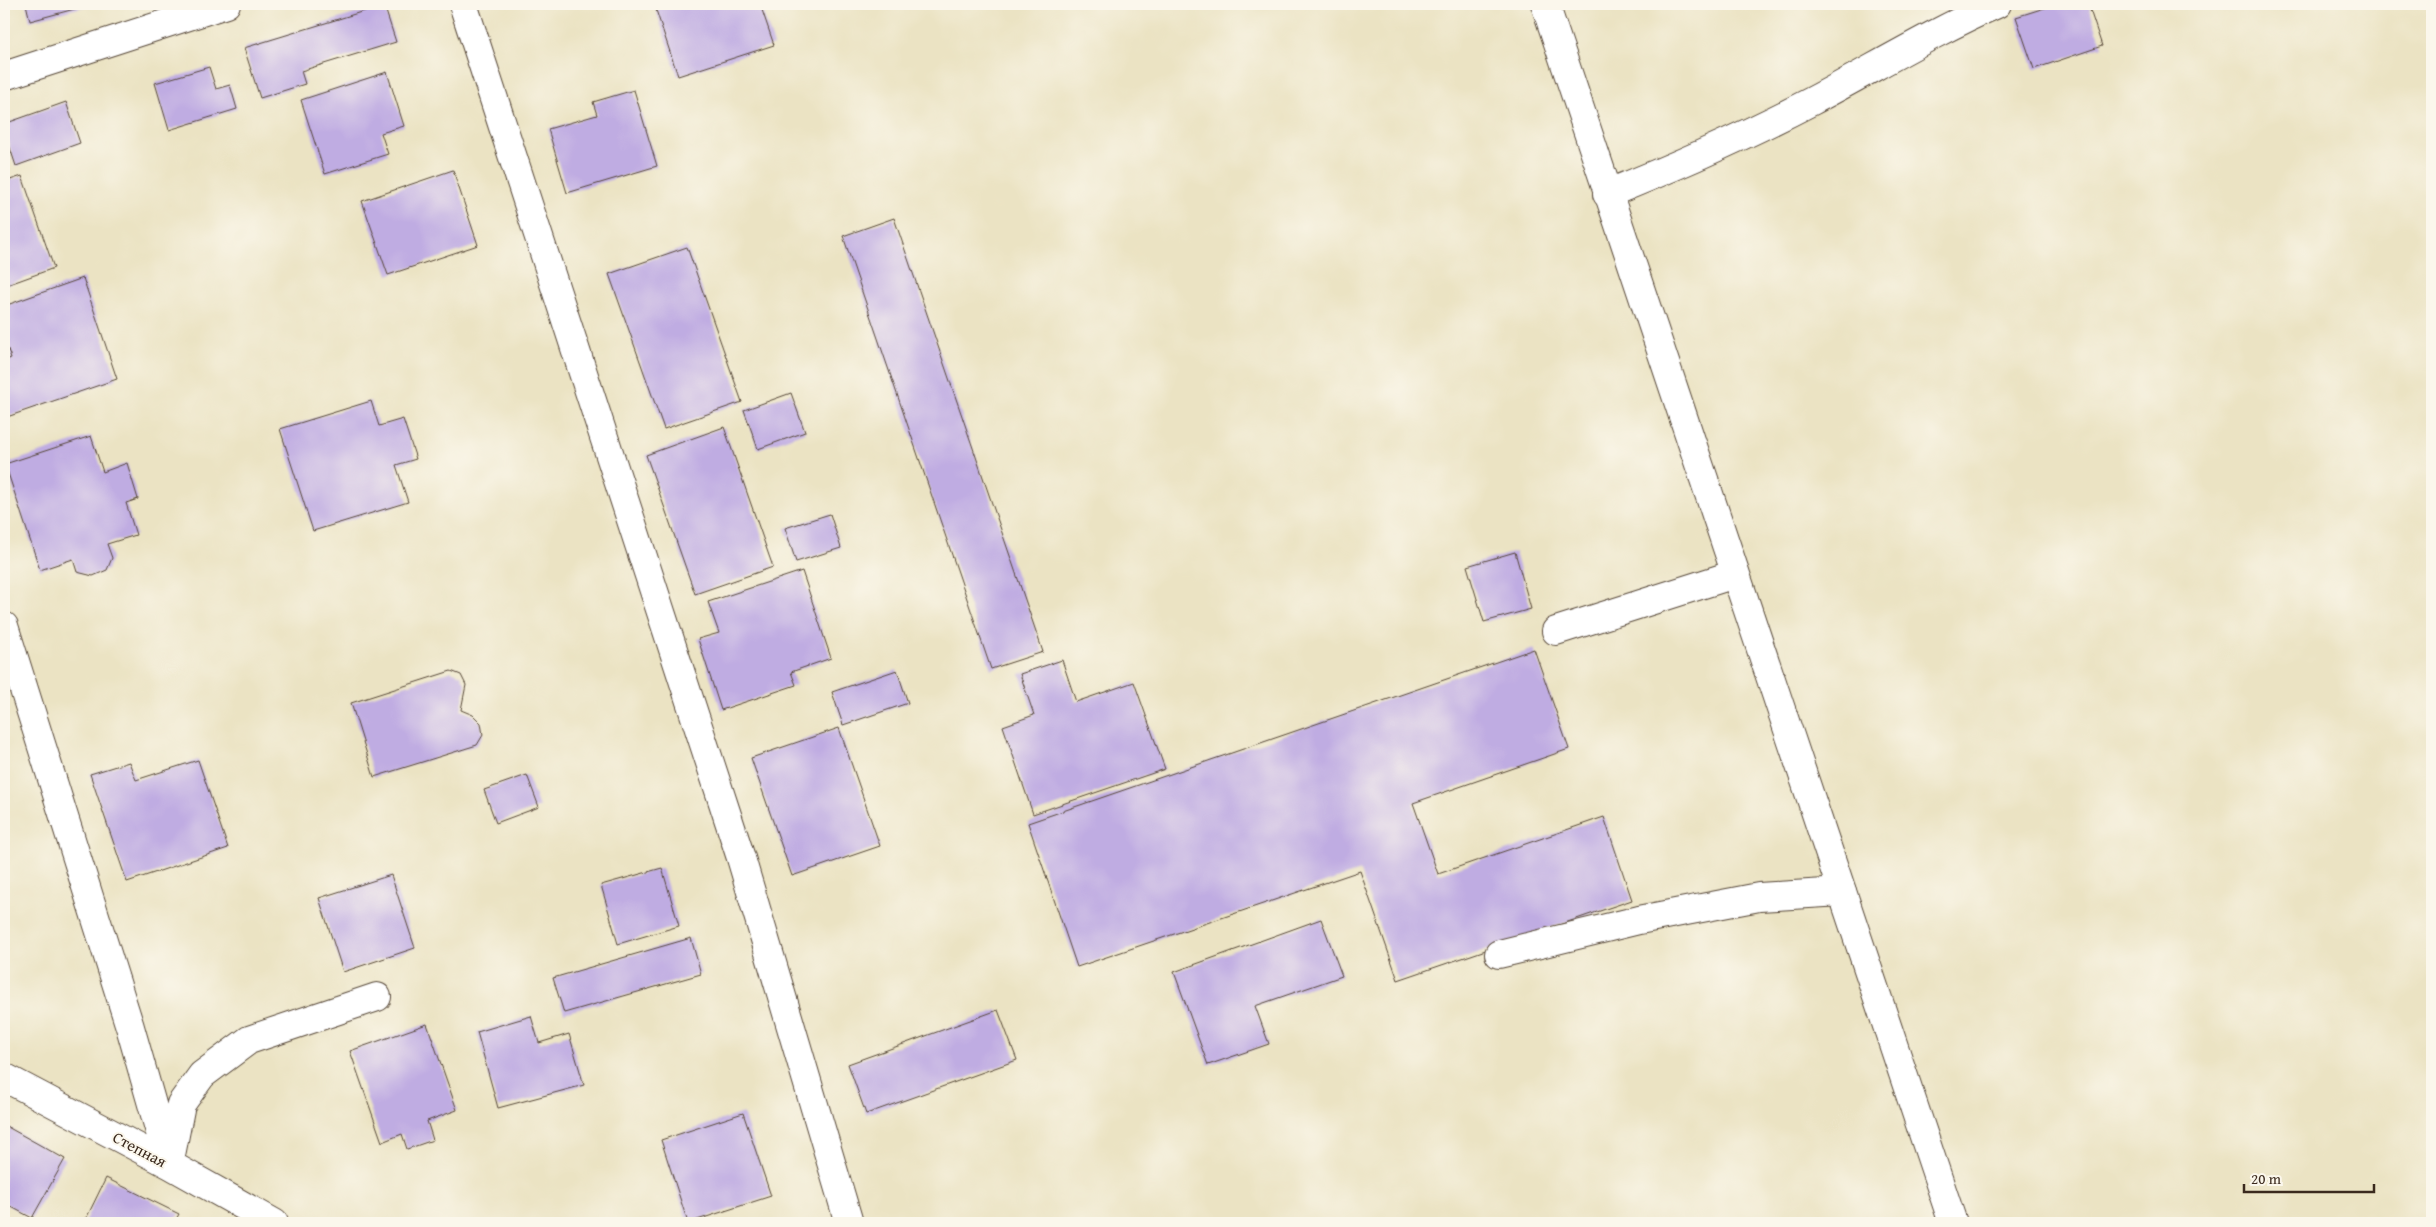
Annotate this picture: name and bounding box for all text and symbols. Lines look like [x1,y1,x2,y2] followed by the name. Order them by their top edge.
[109,1125,171,1173] street label: Степная
[2244,1162,2374,1194] scale bar
[2251,1168,2282,1189] text: 20 m

